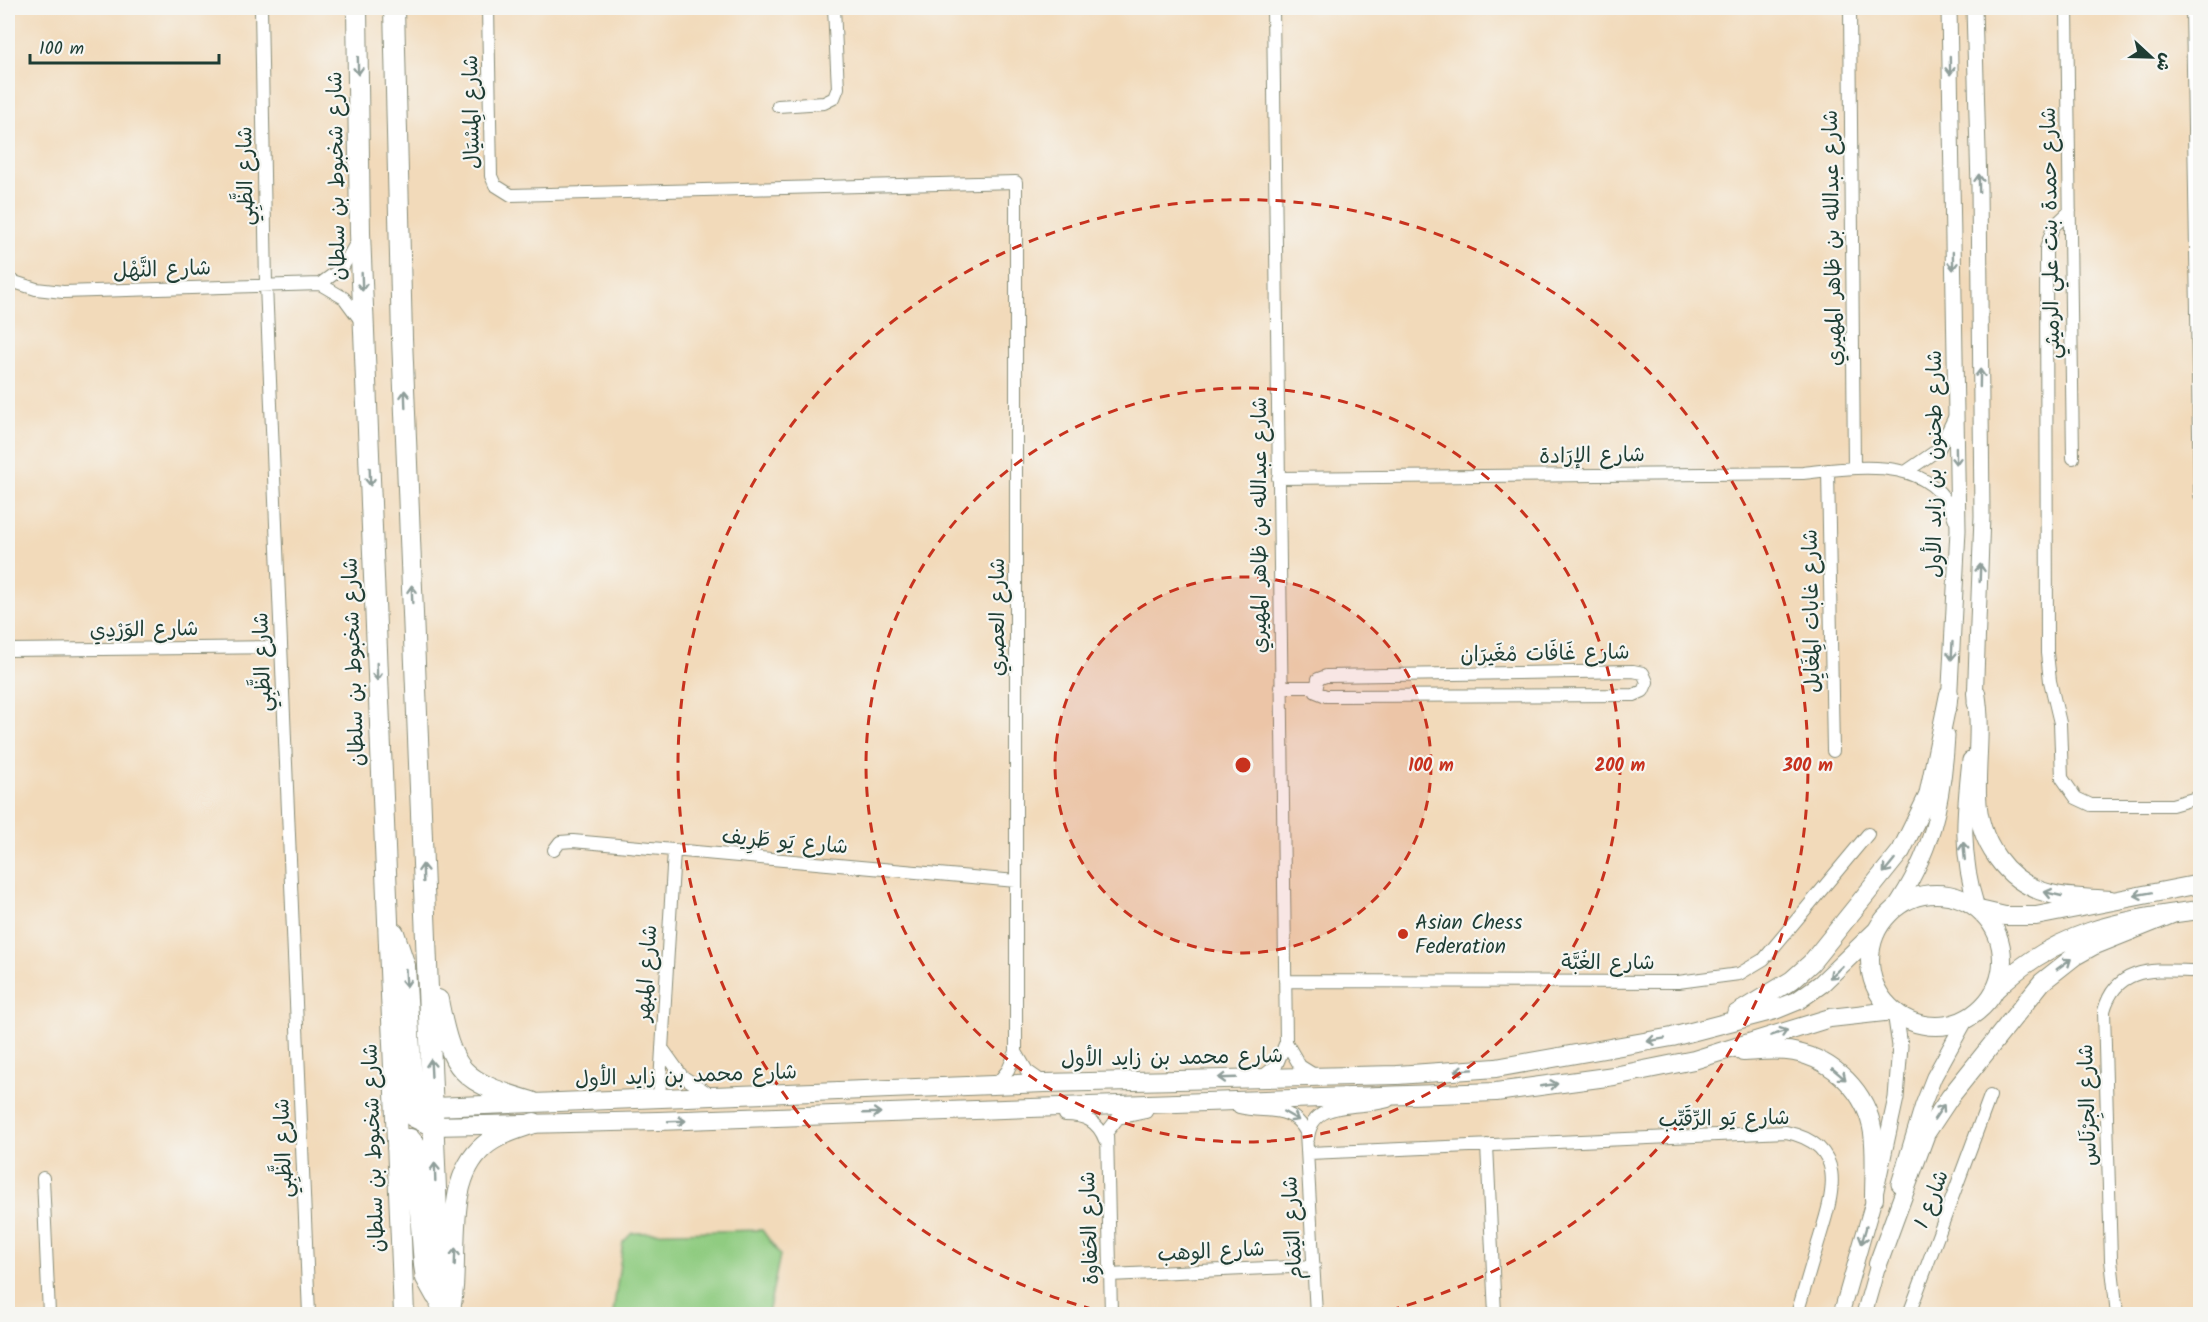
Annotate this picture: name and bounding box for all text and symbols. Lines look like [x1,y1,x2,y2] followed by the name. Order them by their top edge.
[30,27,219,65] scale bar
[2121,27,2181,87] north arrow
[39,35,84,64] text: 100 m
[2149,49,2178,75] text: ش
[352,55,364,75] one-way arrow
[455,55,490,169] street label: شارع المِسْيَال
[1944,55,1956,75] one-way arrow
[319,71,356,281] street label: شارع شخبوط بن سلطان
[2033,107,2071,359] street label: شارع حمدة بنت علي الرميثي
[1815,110,1852,366] street label: شارع عبدالله بن ظاهر المهيري
[226,126,265,226] street label: شارع الظَّبِي
[1973,173,1984,193] one-way arrow
[1947,250,1959,270] one-way arrow
[112,252,212,289] street label: شارع النَّهْل
[357,271,368,291] one-way arrow
[1919,350,1952,578] street label: شارع طحنون بن زايد الأول
[1974,368,1986,388] one-way arrow
[399,390,410,410] one-way arrow
[1244,397,1277,653] street label: شارع عبدالله بن ظاهر المهيري
[1539,439,1645,474] street label: شارع الإرَادة
[1950,445,1962,465] one-way arrow
[364,466,376,486] one-way arrow
[1795,529,1830,693] street label: شارع غابات المِغَايِل
[334,557,375,767] street label: شارع شخبوط بن سلطان
[982,558,1015,676] street label: شارع العصري
[1974,563,1986,583] one-way arrow
[406,585,417,605] one-way arrow
[242,612,283,712] street label: شارع الظَّبِي
[89,613,199,648] street label: شارع الوَرْدِي
[1460,637,1630,672] street label: شارع غَافَات مْغَيرَان
[1946,640,1957,660] one-way arrow
[372,661,383,681] one-way arrow
[1408,752,1454,781] text: 100 m
[1595,752,1646,781] text: 200 m
[1782,752,1833,781] text: 300 m
[1233,755,1253,775] centre of rings
[720,821,849,864] street label: شارع يَو طَرِيف
[1958,842,1969,862] one-way arrow
[1883,858,1896,874] one-way arrow
[417,863,428,883] one-way arrow
[2044,888,2063,899] one-way arrow
[2133,889,2153,900] one-way arrow
[1415,907,1522,964] place label: Asian Chess Federation
[628,924,667,1024] street label: شارع المبهر
[1396,927,1410,941] marker: Asian Chess Federation
[1561,947,1655,980] street label: شارع الغُبَّة
[2056,957,2072,970] one-way arrow
[1829,964,1844,978] one-way arrow
[400,967,411,987] one-way arrow
[1769,1027,1788,1038] one-way arrow
[1647,1035,1667,1046] one-way arrow
[1061,1040,1283,1077] street label: شارع محمد بن زايد الأول
[354,1043,395,1253] street label: شارع شخبوط بن سلطان
[2070,1043,2107,1167] street label: شارع الجِرْنَاس
[574,1056,798,1097] street label: شارع محمد بن زايد الأول
[426,1058,437,1078] one-way arrow
[1454,1065,1474,1076] one-way arrow
[1831,1067,1847,1080] one-way arrow
[1218,1073,1238,1084] one-way arrow
[1538,1079,1558,1090] one-way arrow
[263,1098,304,1198] street label: شارع الظَّبِي
[1658,1102,1790,1137] street label: شارع يَو الرِّقَيِّب
[1933,1105,1945,1121] one-way arrow
[861,1107,881,1119] one-way arrow
[1282,1110,1299,1122] one-way arrow
[666,1115,686,1126] one-way arrow
[429,1163,440,1183] one-way arrow
[1906,1165,1959,1234] street label: شارع 1
[1072,1171,1109,1285] street label: شارع الحَفاوة
[1274,1175,1313,1281] street label: شارع اليَمَام
[1858,1225,1869,1244] one-way arrow
[1156,1233,1266,1272] street label: شارع الوهب
[450,1247,461,1267] one-way arrow

